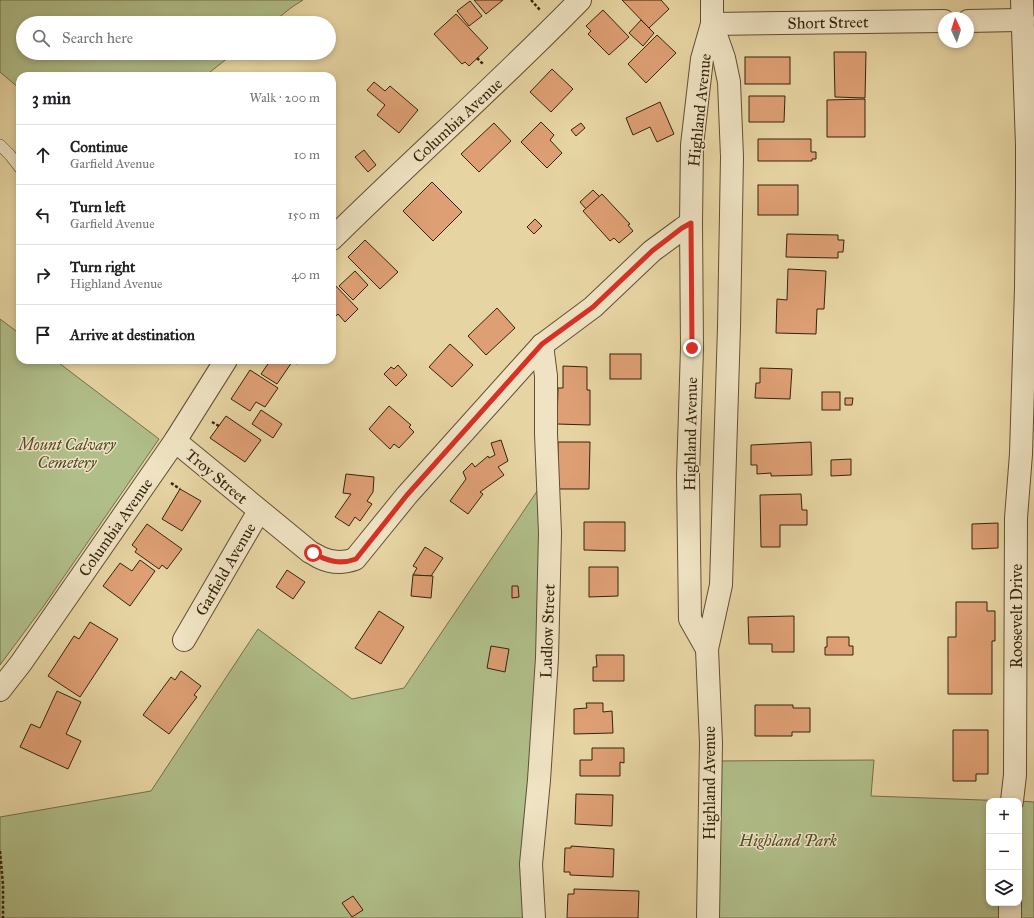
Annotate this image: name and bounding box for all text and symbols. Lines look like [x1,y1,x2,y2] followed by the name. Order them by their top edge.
[787,12,869,33] street label: Short Street
[938,12,974,48] north arrow
[16,16,336,60] search box
[30,27,52,49] icon: search
[62,29,133,47] text: Search here
[684,52,716,168] street label: Highland Avenue
[409,74,506,167] street label: Columbia Avenue
[32,88,71,109] text: 3 min
[250,90,320,106] text: Walk · 200 m
[70,138,128,156] text: Continue
[32,144,54,166] icon: ahead
[294,147,320,163] text: 10 m
[70,156,155,172] text: Garfield Avenue
[70,198,126,216] text: Turn left
[32,204,54,226] icon: left
[288,207,320,223] text: 150 m
[70,216,155,232] text: Garfield Avenue
[70,258,135,276] text: Turn right
[32,264,54,286] icon: right
[291,267,320,283] text: 40 m
[70,276,163,292] text: Highland Avenue
[32,324,54,346] icon: arrive
[70,326,195,344] text: Arrive at destination
[683,339,701,357] route end
[680,377,702,491] street label: Highland Avenue
[16,435,117,472] park label: Mount Calvary Cemetery
[182,445,252,508] street label: Troy Street
[74,474,157,580] street label: Columbia Avenue
[191,519,260,619] street label: Garfield Avenue
[304,544,322,562] route start
[1007,563,1026,668] street label: Roosevelt Drive
[536,583,559,679] street label: Ludlow Street
[700,726,720,840] street label: Highland Avenue
[986,798,1022,906] map controls
[986,798,1022,834] button: +
[738,831,837,850] park label: Highland Park
[986,834,1022,870] button: −
[986,870,1022,906] button: layers

